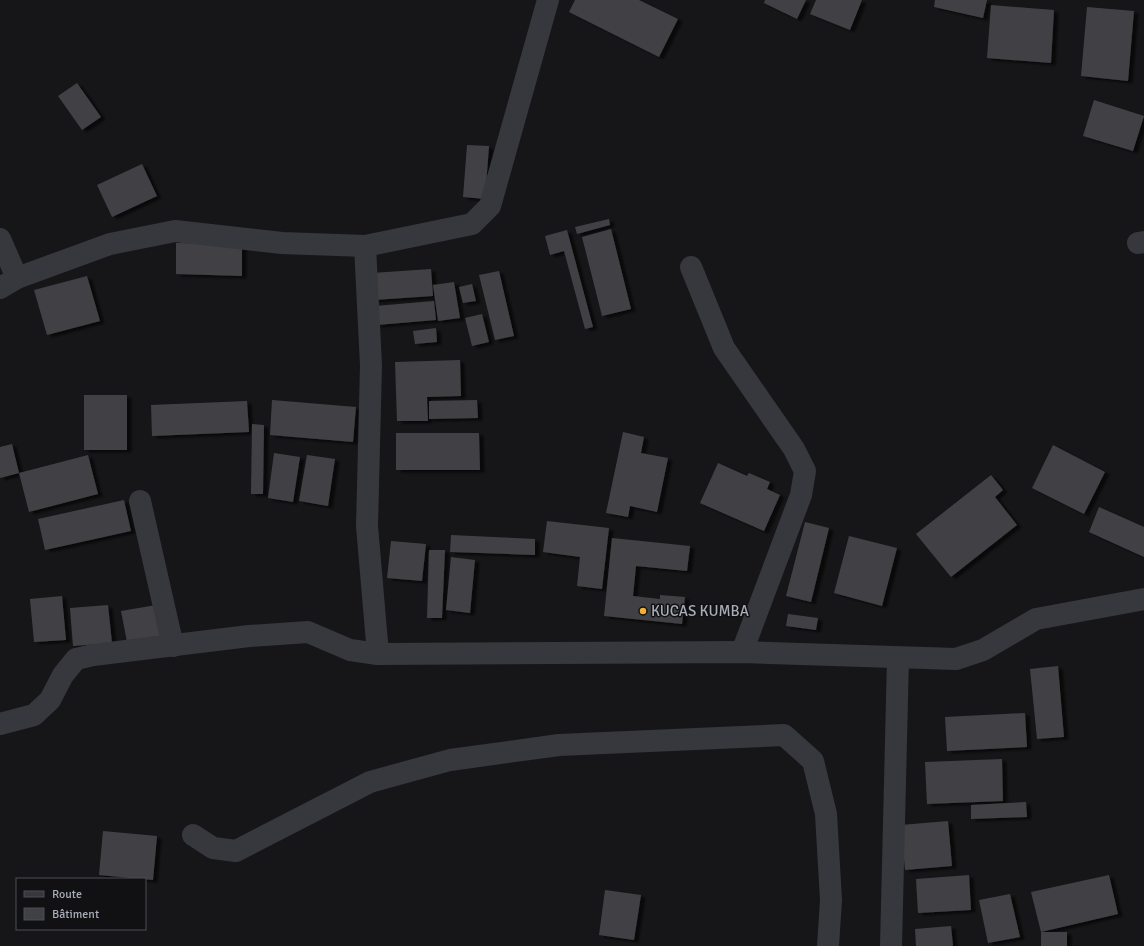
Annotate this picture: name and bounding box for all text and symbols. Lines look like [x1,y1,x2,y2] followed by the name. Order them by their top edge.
[651,602,749,620] place label: KUCAS KUMBA
[638,606,648,616] marker: KUCAS KUMBA
[16,878,146,930] legend
[52,887,82,902] text: Route
[52,907,99,922] text: Bâtiment

